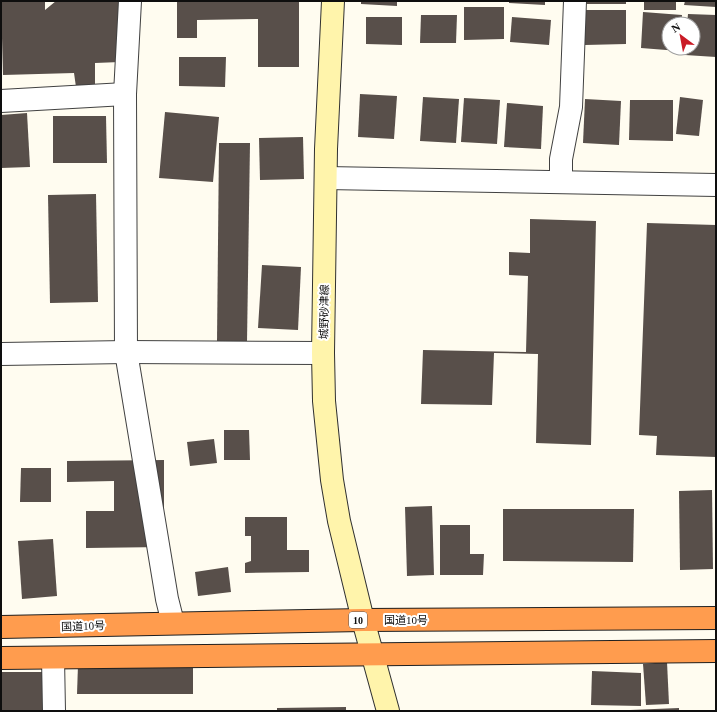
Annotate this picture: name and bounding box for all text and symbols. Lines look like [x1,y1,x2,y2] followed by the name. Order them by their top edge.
[661,16,701,56] north arrow
[669,20,682,35] text: N
[318,284,330,340] street label: 城野砂津線
[349,612,367,628] road number: 10
[384,614,428,626] street label: 国道10号
[61,619,105,633] street label: 国道10号

